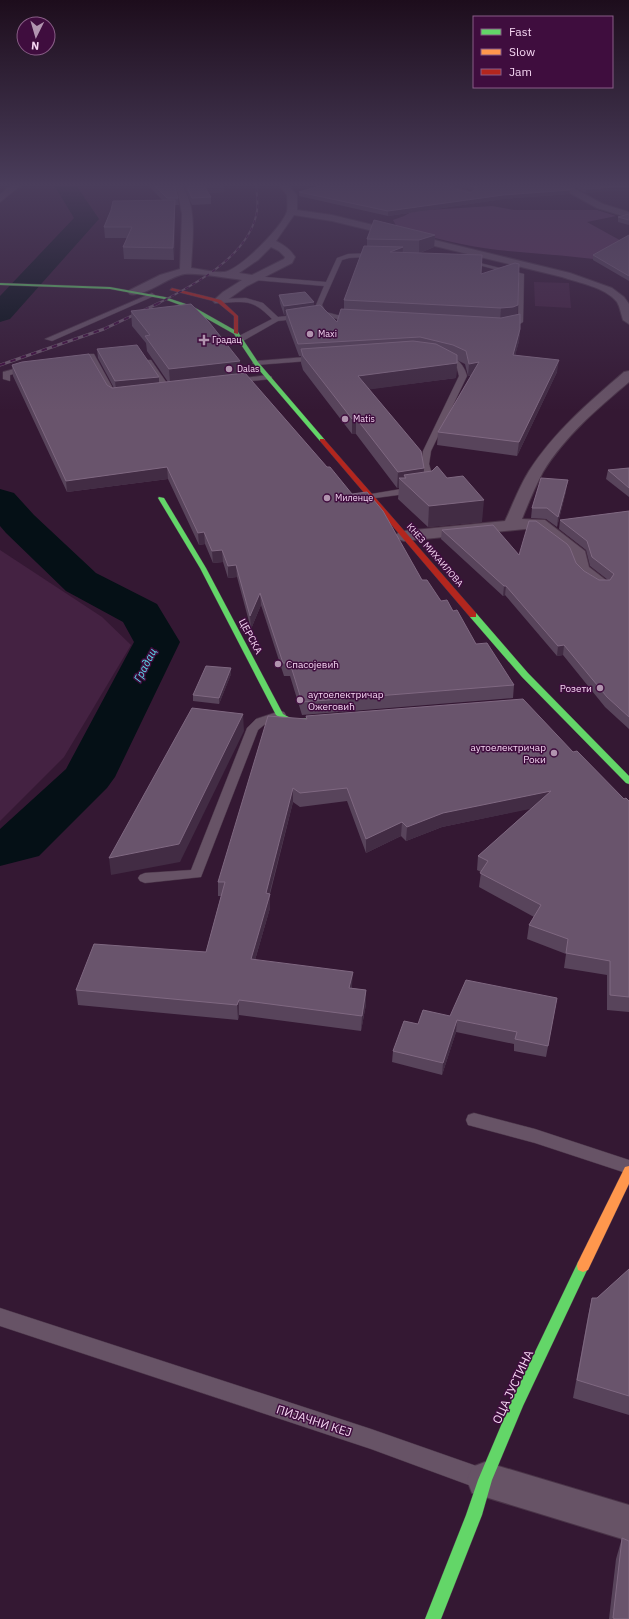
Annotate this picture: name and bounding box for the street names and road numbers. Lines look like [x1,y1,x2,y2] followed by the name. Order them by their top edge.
[405,521,466,589] street label: КНЕЗ МИХАИЛОВА
[236,616,266,657] street label: ЦЕРСКА
[489,1347,536,1426] street label: ОЦА ЈУСТИНА
[275,1401,354,1440] street label: ПИЈАЧНИ КЕЈ

